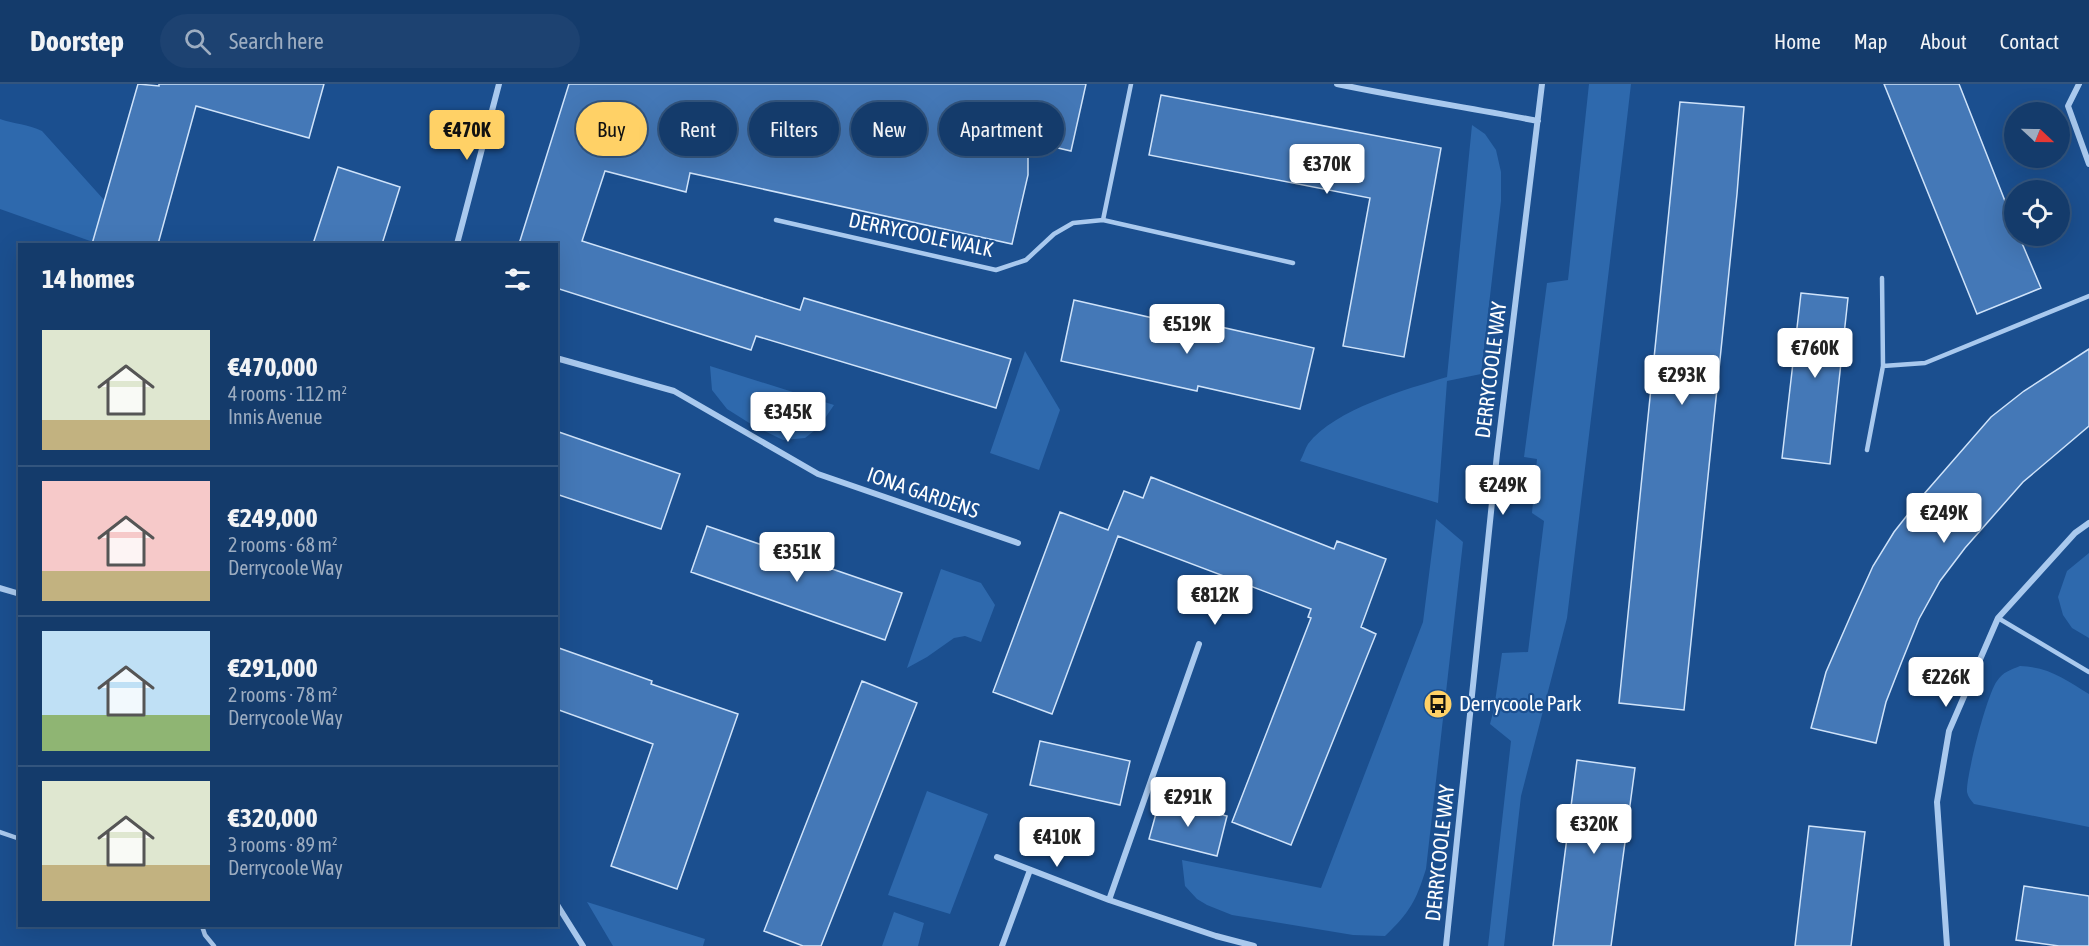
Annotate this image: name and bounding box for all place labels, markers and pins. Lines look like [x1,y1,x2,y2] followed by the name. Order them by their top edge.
[425,110,509,161] pin: €470K
[1285,144,1369,195] pin: €370K
[1145,304,1229,355] pin: €519K
[1773,328,1857,379] pin: €760K
[1640,355,1724,406] pin: €293K
[746,392,830,443] pin: €345K
[1461,465,1545,516] pin: €249K
[1902,493,1986,544] pin: €249K
[755,532,839,583] pin: €351K
[1173,575,1257,626] pin: €812K
[1904,657,1988,708] pin: €226K
[1422,688,1454,720] bus stop icon: Derrycoole Park
[1459,691,1581,715] place label: Derrycoole Park
[1146,777,1230,828] pin: €291K
[1552,804,1636,855] pin: €320K
[1015,817,1099,868] pin: €410K

